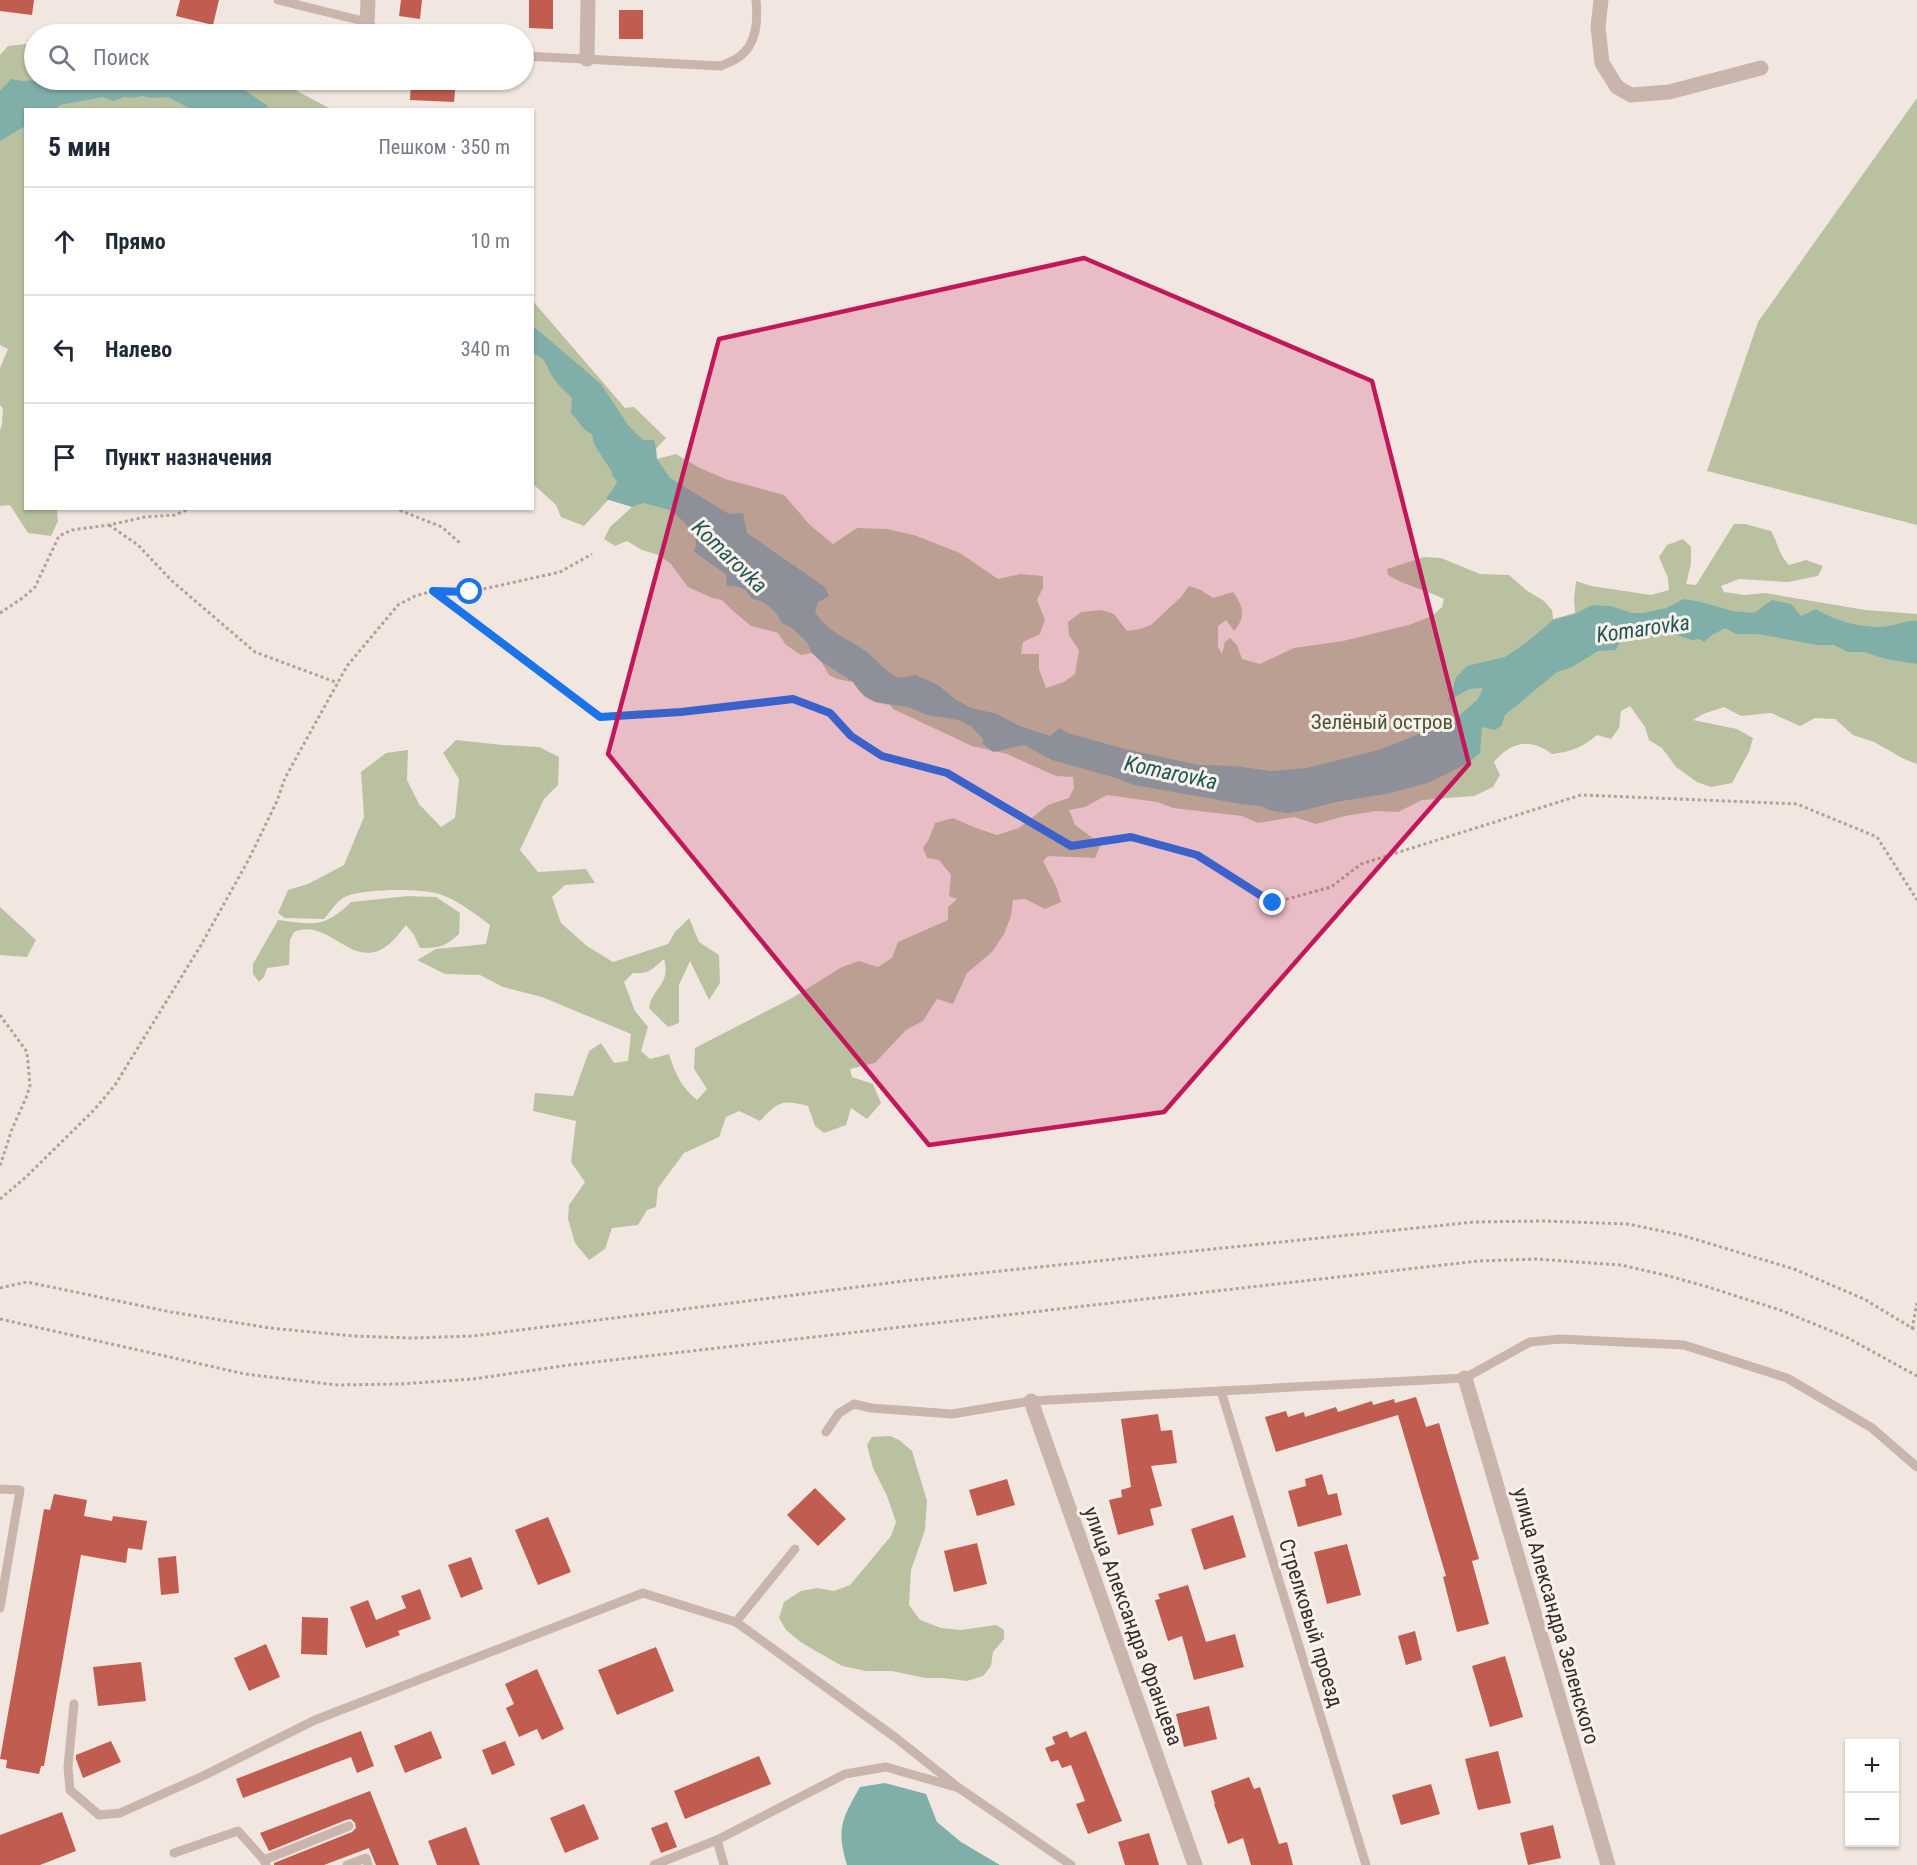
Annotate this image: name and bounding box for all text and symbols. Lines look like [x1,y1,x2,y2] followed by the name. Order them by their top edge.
[24,24,534,90] search box
[45,41,78,74] icon: search
[93,45,150,70] text: Поиск
[48,132,110,162] text: 5 мин
[378,135,510,159] text: Пешком · 350 m
[48,225,81,258] icon: ahead
[105,229,166,254] text: Прямо
[471,229,510,253] text: 10 m
[48,333,81,366] icon: left
[105,337,172,362] text: Налево
[461,337,510,361] text: 340 m
[48,441,81,474] icon: arrive
[105,445,272,470] text: Пункт назначения
[687,515,772,598] water label: Komarovka
[456,578,482,604] route start
[1595,610,1691,647] water label: Komarovka
[1311,710,1453,734] park label: Зелёный остров
[1122,750,1220,795] water label: Komarovka
[1259,889,1285,915] route end
[1508,1485,1604,1747] street label: улица Александра Зеленского
[1079,1503,1187,1749] street label: улица Александра Францева
[1274,1536,1348,1710] street label: Стрелковый проезд
[1845,1739,1899,1847] map controls
[1845,1739,1899,1793] button: +
[1845,1793,1899,1847] button: −

